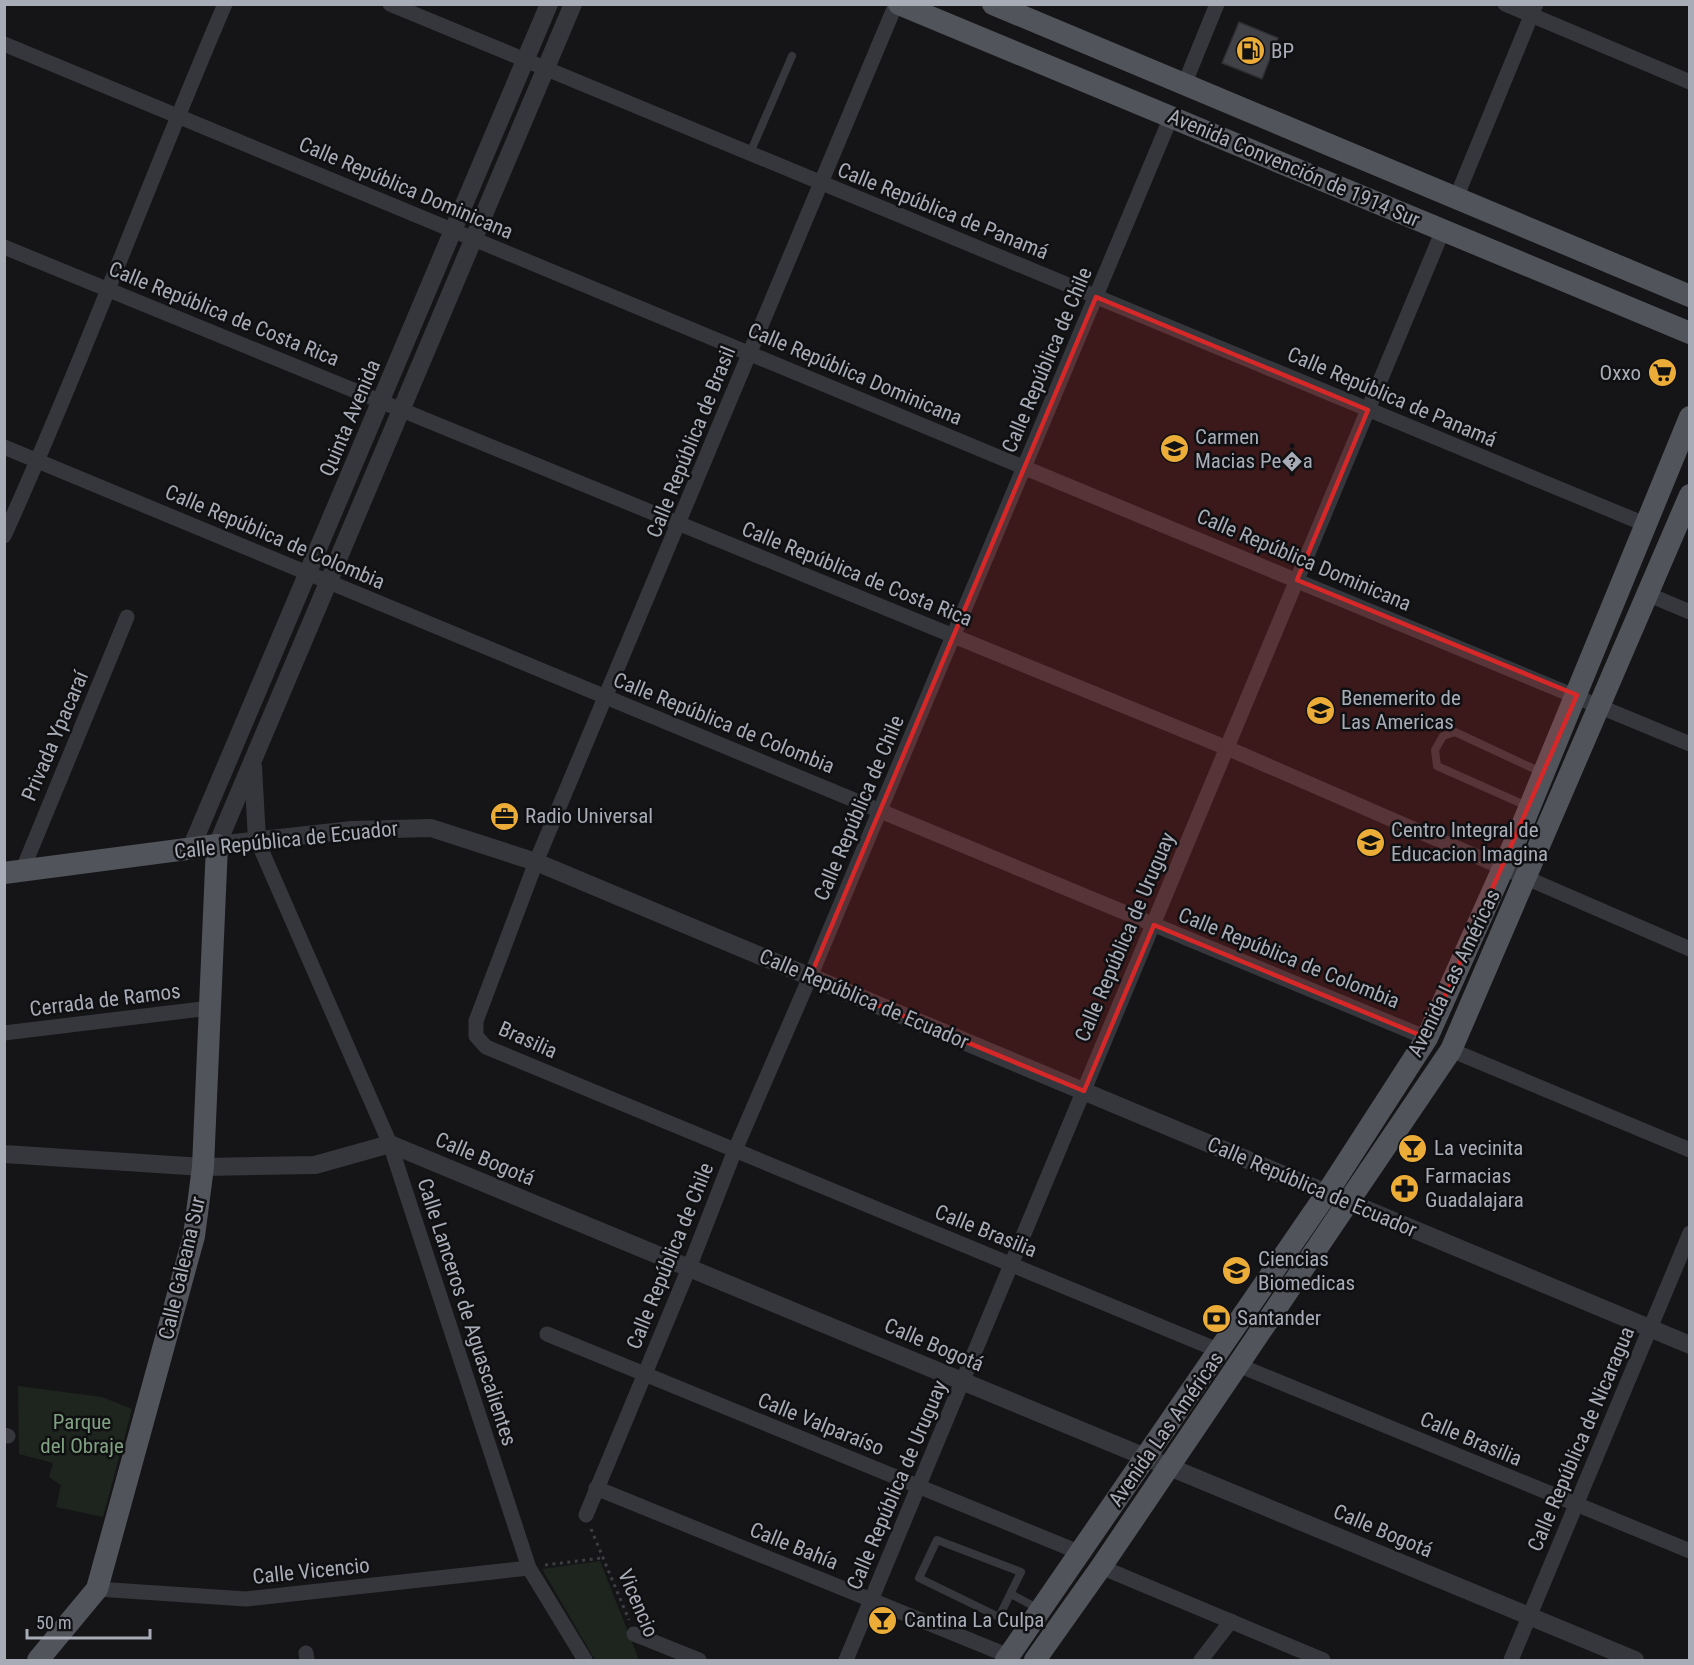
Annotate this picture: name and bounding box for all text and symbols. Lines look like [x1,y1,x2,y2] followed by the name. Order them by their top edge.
[1234,35,1266,67] fuel station icon: BP
[1271,39,1294,63] place label: BP
[1165,104,1423,232] street label: Avenida Convención de 1914 Sur
[295,132,517,244] street label: Calle República Dominicana
[834,158,1052,264] street label: Calle República de Panamá
[105,257,343,371] street label: Calle República de Costa Rica
[997,264,1097,456] street label: Calle República de Chile
[744,318,966,430] street label: Calle República Dominicana
[1284,342,1500,452] street label: Calle República de Panamá
[642,343,740,541] street label: Calle República de Brasil
[315,356,385,480] street label: Quinta Avenida
[1646,357,1678,389] supermarket icon: Oxxo
[1600,361,1641,385] place label: Oxxo
[1195,425,1313,474] place label: Carmen Macias Pe�a
[1158,433,1190,465] school or university icon: Carmen Macias Pe�a
[162,480,388,594] street label: Calle República de Colombia
[1193,504,1415,616] street label: Calle República Dominicana
[738,517,976,631] street label: Calle República de Costa Rica
[17,666,94,805] street label: Privada Ypacaraí
[610,668,838,778] street label: Calle República de Colombia
[1341,686,1461,734] place label: Benemerito de Las Americas
[1304,694,1336,726] school or university icon: Benemerito de Las Americas
[809,712,909,904] street label: Calle República de Chile
[488,800,520,832] office icon: Radio Universal
[525,804,653,828] place label: Radio Universal
[173,816,399,864] street label: Calle República de Ecuador
[1391,818,1548,866] place label: Centro Integral de Educacion Imagina
[1354,826,1386,858] school or university icon: Centro Integral de Educacion Imagina
[1070,829,1180,1045] street label: Calle República de Uruguay
[1403,885,1505,1061] street label: Avenida Las Américas
[1175,903,1403,1013] street label: Calle República de Colombia
[756,944,972,1054] street label: Calle República de Ecuador
[28,979,182,1021] street label: Cerrada de Ramos
[495,1017,561,1063] street label: Brasilia
[432,1127,538,1191] street label: Calle Bogotá
[1204,1132,1420,1242] street label: Calle República de Ecuador
[1397,1132,1429,1164] bar icon: La vecinita
[1434,1136,1523,1160] place label: La vecinita
[622,1159,718,1353] street label: Calle República de Chile
[1425,1164,1524,1212] place label: Farmacias Guadalajara
[1388,1172,1420,1204] pharmacy icon: Farmacias Guadalajara
[412,1175,522,1449] street label: Calle Lanceros de Aguascalientes
[154,1194,210,1342] street label: Calle Galeana Sur
[931,1200,1041,1262] street label: Calle Brasilia
[1258,1247,1355,1295] place label: Ciencias Biomedicas
[1221,1255,1253,1287] school or university icon: Ciencias Biomedicas
[1200,1302,1232,1334] bank icon: Santander
[1237,1306,1321,1330] place label: Santander
[881,1313,987,1377] street label: Calle Bogotá
[1523,1323,1639,1555] street label: Calle República de Nicaragua
[1104,1347,1228,1511] street label: Avenida Las Américas
[842,1377,952,1593] street label: Calle República de Uruguay
[754,1388,888,1460] street label: Calle Valparaíso
[1417,1407,1525,1471] street label: Calle Brasilia
[40,1410,124,1458] park label: Parque del Obraje
[1330,1499,1436,1563] street label: Calle Bogotá
[746,1517,842,1575] street label: Calle Bahía
[251,1553,371,1589] street label: Calle Vicencio
[613,1565,663,1641] street label: Vicencio
[27,1602,150,1640] scale bar
[867,1604,899,1636] bar icon: Cantina La Culpa
[904,1608,1044,1632] place label: Cantina La Culpa
[36,1612,71,1633] text: 50 m

